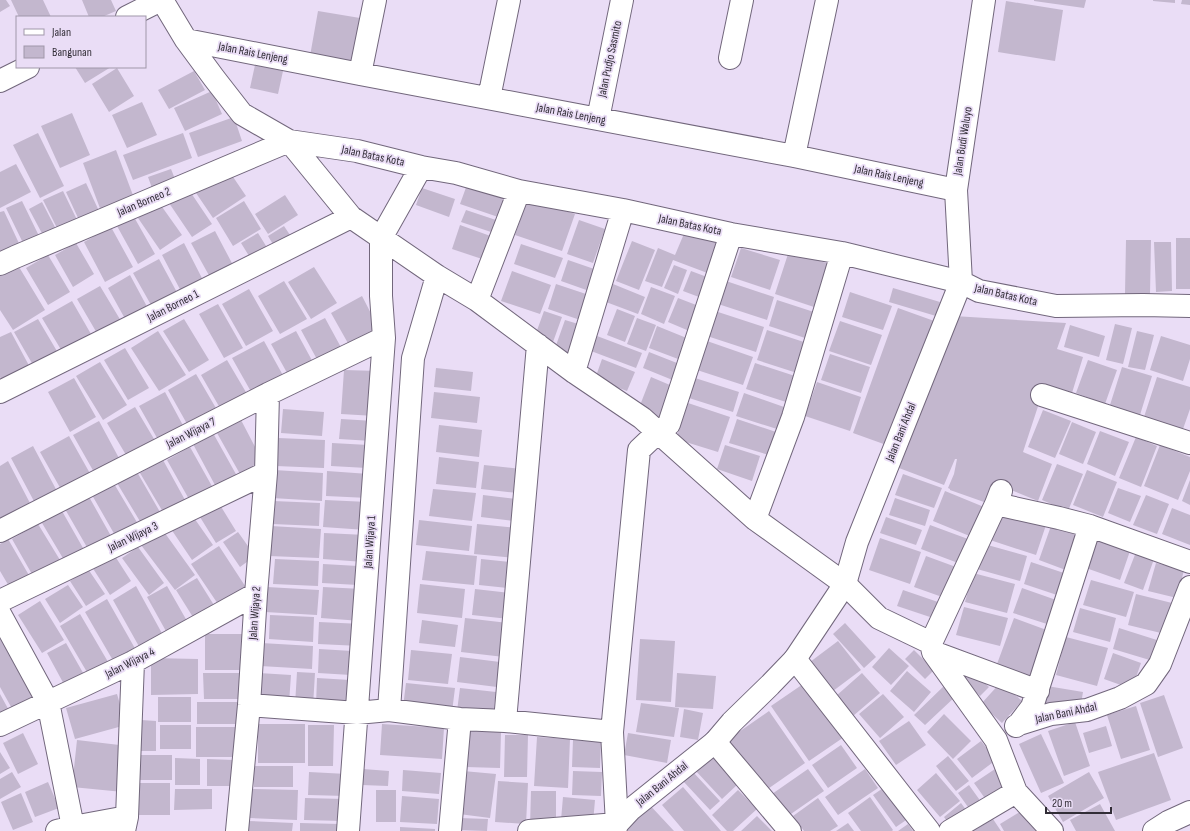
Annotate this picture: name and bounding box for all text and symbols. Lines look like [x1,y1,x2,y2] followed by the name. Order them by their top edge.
[16,16,146,68] legend
[594,19,625,100] street label: Jalan Pudjo Sasmito
[51,25,71,40] text: Jalan
[216,39,289,67] street label: Jalan Rais Lenjeng
[52,45,92,60] text: Bangunan
[534,100,607,128] street label: Jalan Rais Lenjeng
[950,106,976,177] street label: Jalan Budi Waluyo
[339,142,406,170] street label: Jalan Batas Kota
[852,161,925,191] street label: Jalan Rais Lenjeng
[114,184,173,220] street label: Jalan Borneo 2
[656,211,723,239] street label: Jalan Batas Kota
[972,280,1039,310] street label: Jalan Batas Kota
[144,286,202,326] street label: Jalan Borneo 1
[882,400,920,465] street label: Jalan Bani Ahdal
[163,414,218,452] street label: Jalan Wijaya 7
[361,514,379,570] street label: Jalan Wijaya 1
[105,518,160,556] street label: Jalan Wijaya 3
[246,586,264,641] street label: Jalan Wijaya 2
[102,644,157,682] street label: Jalan Wijaya 4
[1033,699,1098,727] street label: Jalan Bani Ahdal
[632,758,691,810] street label: Jalan Bani Ahdal
[1046,789,1111,815] scale bar
[1052,796,1072,811] text: 20 m

